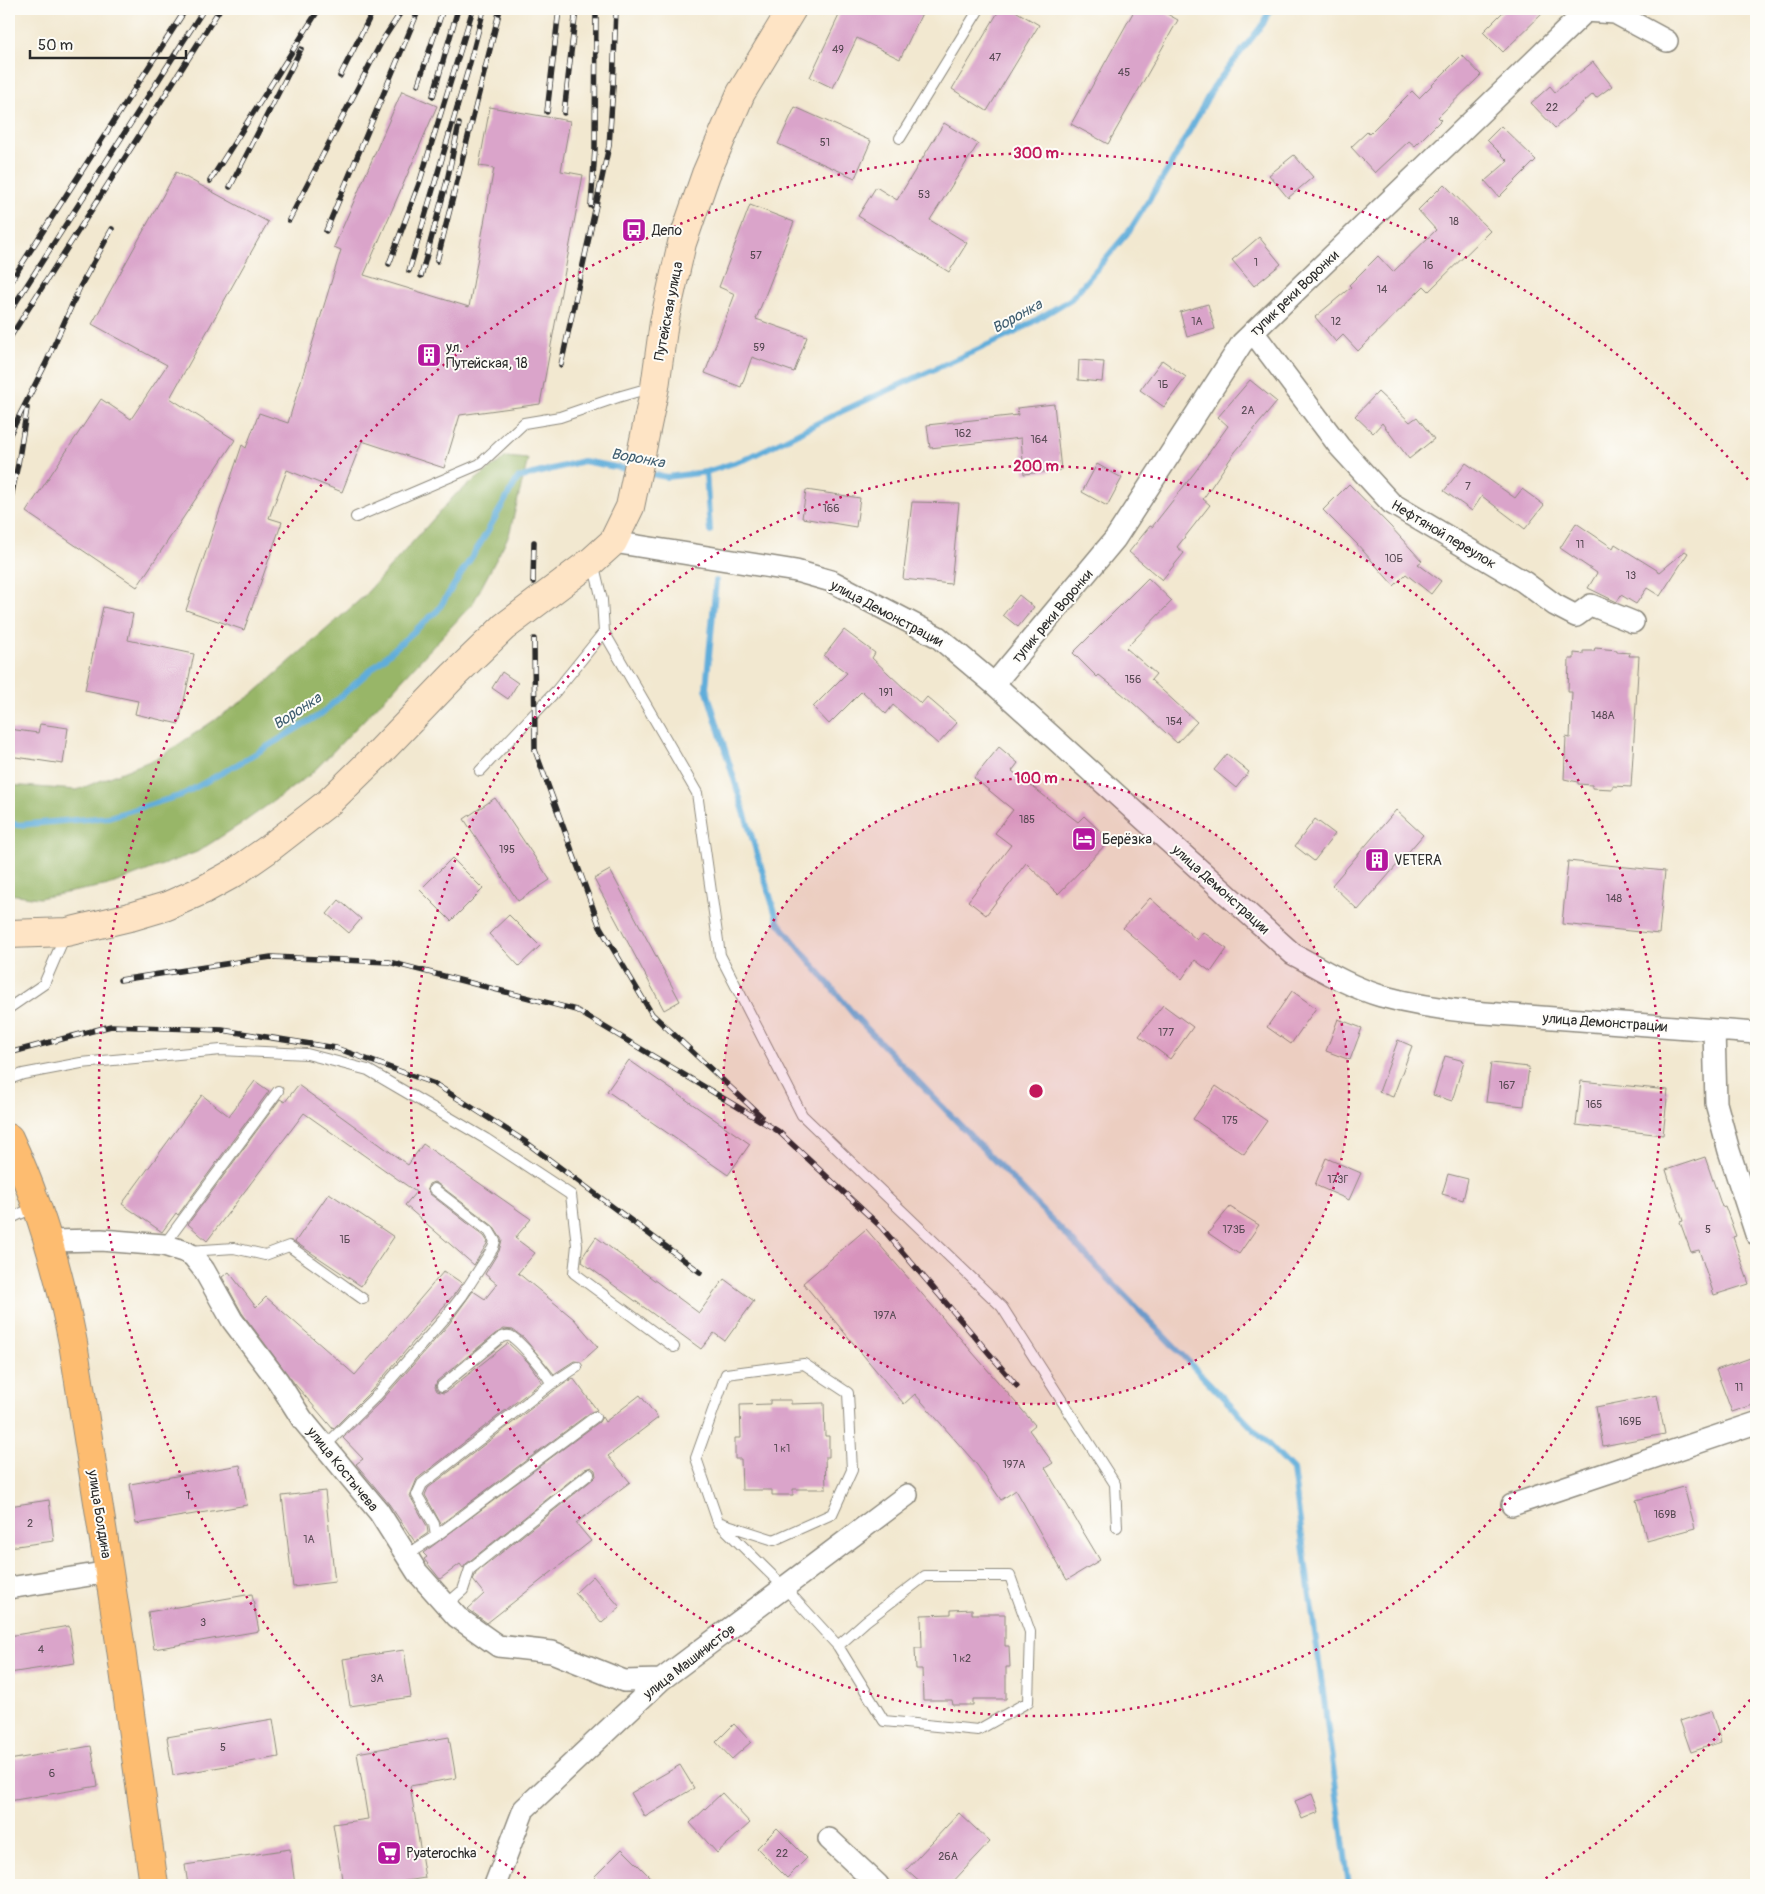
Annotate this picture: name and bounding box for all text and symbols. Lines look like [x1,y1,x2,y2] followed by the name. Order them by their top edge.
[30,28,186,60] scale bar
[38,36,73,55] text: 50 m
[832,43,844,56] house number: 49
[989,51,1001,64] house number: 47
[1118,66,1130,79] house number: 45
[1546,101,1558,114] house number: 22
[820,136,830,149] house number: 51
[1013,144,1059,163] text: 300 m
[918,188,930,201] house number: 53
[1449,215,1459,228] house number: 18
[621,217,647,243] bus stop icon: Депо
[651,222,682,239] place label: Депо
[1246,247,1342,340] street label: тупик реки Воронки
[750,249,762,262] house number: 57
[1254,256,1258,269] house number: 1
[1423,259,1433,272] house number: 16
[651,260,686,362] street label: Путейская улица
[1377,283,1388,296] house number: 14
[989,295,1046,338] water label: Воронка
[1191,315,1203,328] house number: 1А
[1331,315,1341,328] house number: 12
[445,339,528,372] place label: ул. Путейская, 18
[753,341,765,354] house number: 59
[416,342,442,368] building icon: ул. Путейская, 18
[1158,378,1168,391] house number: 1Б
[1241,404,1255,417] house number: 2А
[955,427,971,440] house number: 162
[1030,433,1048,446] house number: 164
[610,444,667,473] water label: Воронка
[1013,457,1059,476] text: 200 m
[1465,480,1471,493] house number: 7
[1388,496,1499,572] street label: Нефтяной переулок
[822,502,840,515] house number: 166
[1576,538,1584,551] house number: 11
[1385,552,1403,565] house number: 10Б
[1008,566,1096,666] street label: тупик реки Воронки
[1626,569,1636,582] house number: 13
[827,576,946,650] street label: улица Демонстрации
[1125,673,1141,686] house number: 156
[879,686,893,699] house number: 191
[270,688,326,734] water label: Воронка
[1591,709,1615,722] house number: 148А
[1166,715,1183,728] house number: 154
[1015,769,1057,788] text: 100 m
[1019,813,1035,826] house number: 185
[1071,826,1097,852] hotel icon: Берёзка
[1102,831,1152,848] place label: Берёзка
[1168,841,1273,938] street label: улица Демонстрации
[499,843,515,856] house number: 195
[1364,847,1390,873] building icon: VETERA
[1394,852,1442,869] place label: VETERA
[1606,892,1623,905] house number: 148
[1541,1010,1668,1035] street label: улица Демонстрации
[1158,1026,1174,1039] house number: 177
[1499,1079,1515,1092] house number: 167
[1027,1082,1045,1100] centre of rings
[1586,1098,1602,1111] house number: 165
[1222,1114,1238,1127] house number: 175
[1327,1173,1349,1186] house number: 173Г
[1223,1223,1245,1236] house number: 173Б
[1705,1223,1711,1236] house number: 5
[340,1233,350,1246] house number: 1Б
[874,1309,896,1322] house number: 197А
[1735,1381,1743,1394] house number: 11
[1619,1415,1641,1428] house number: 169Б
[303,1423,382,1515] street label: улица Костычева
[774,1442,790,1455] house number: 1 к1
[1003,1458,1025,1471] house number: 197А
[84,1468,115,1560] street label: улица Болдина
[186,1489,190,1502] house number: 1
[1654,1508,1676,1521] house number: 169В
[27,1517,33,1530] house number: 2
[303,1533,315,1546] house number: 1А
[200,1616,206,1629] house number: 3
[639,1620,739,1703] street label: улица Машинистов
[38,1643,45,1656] house number: 4
[953,1652,971,1665] house number: 1 к2
[370,1672,384,1685] house number: 3А
[220,1741,226,1754] house number: 5
[49,1767,55,1780] house number: 6
[376,1840,402,1866] supermarket icon: Pyaterochka
[406,1845,477,1862] place label: Pyaterochka
[776,1847,788,1860] house number: 22
[938,1850,958,1863] house number: 26А

